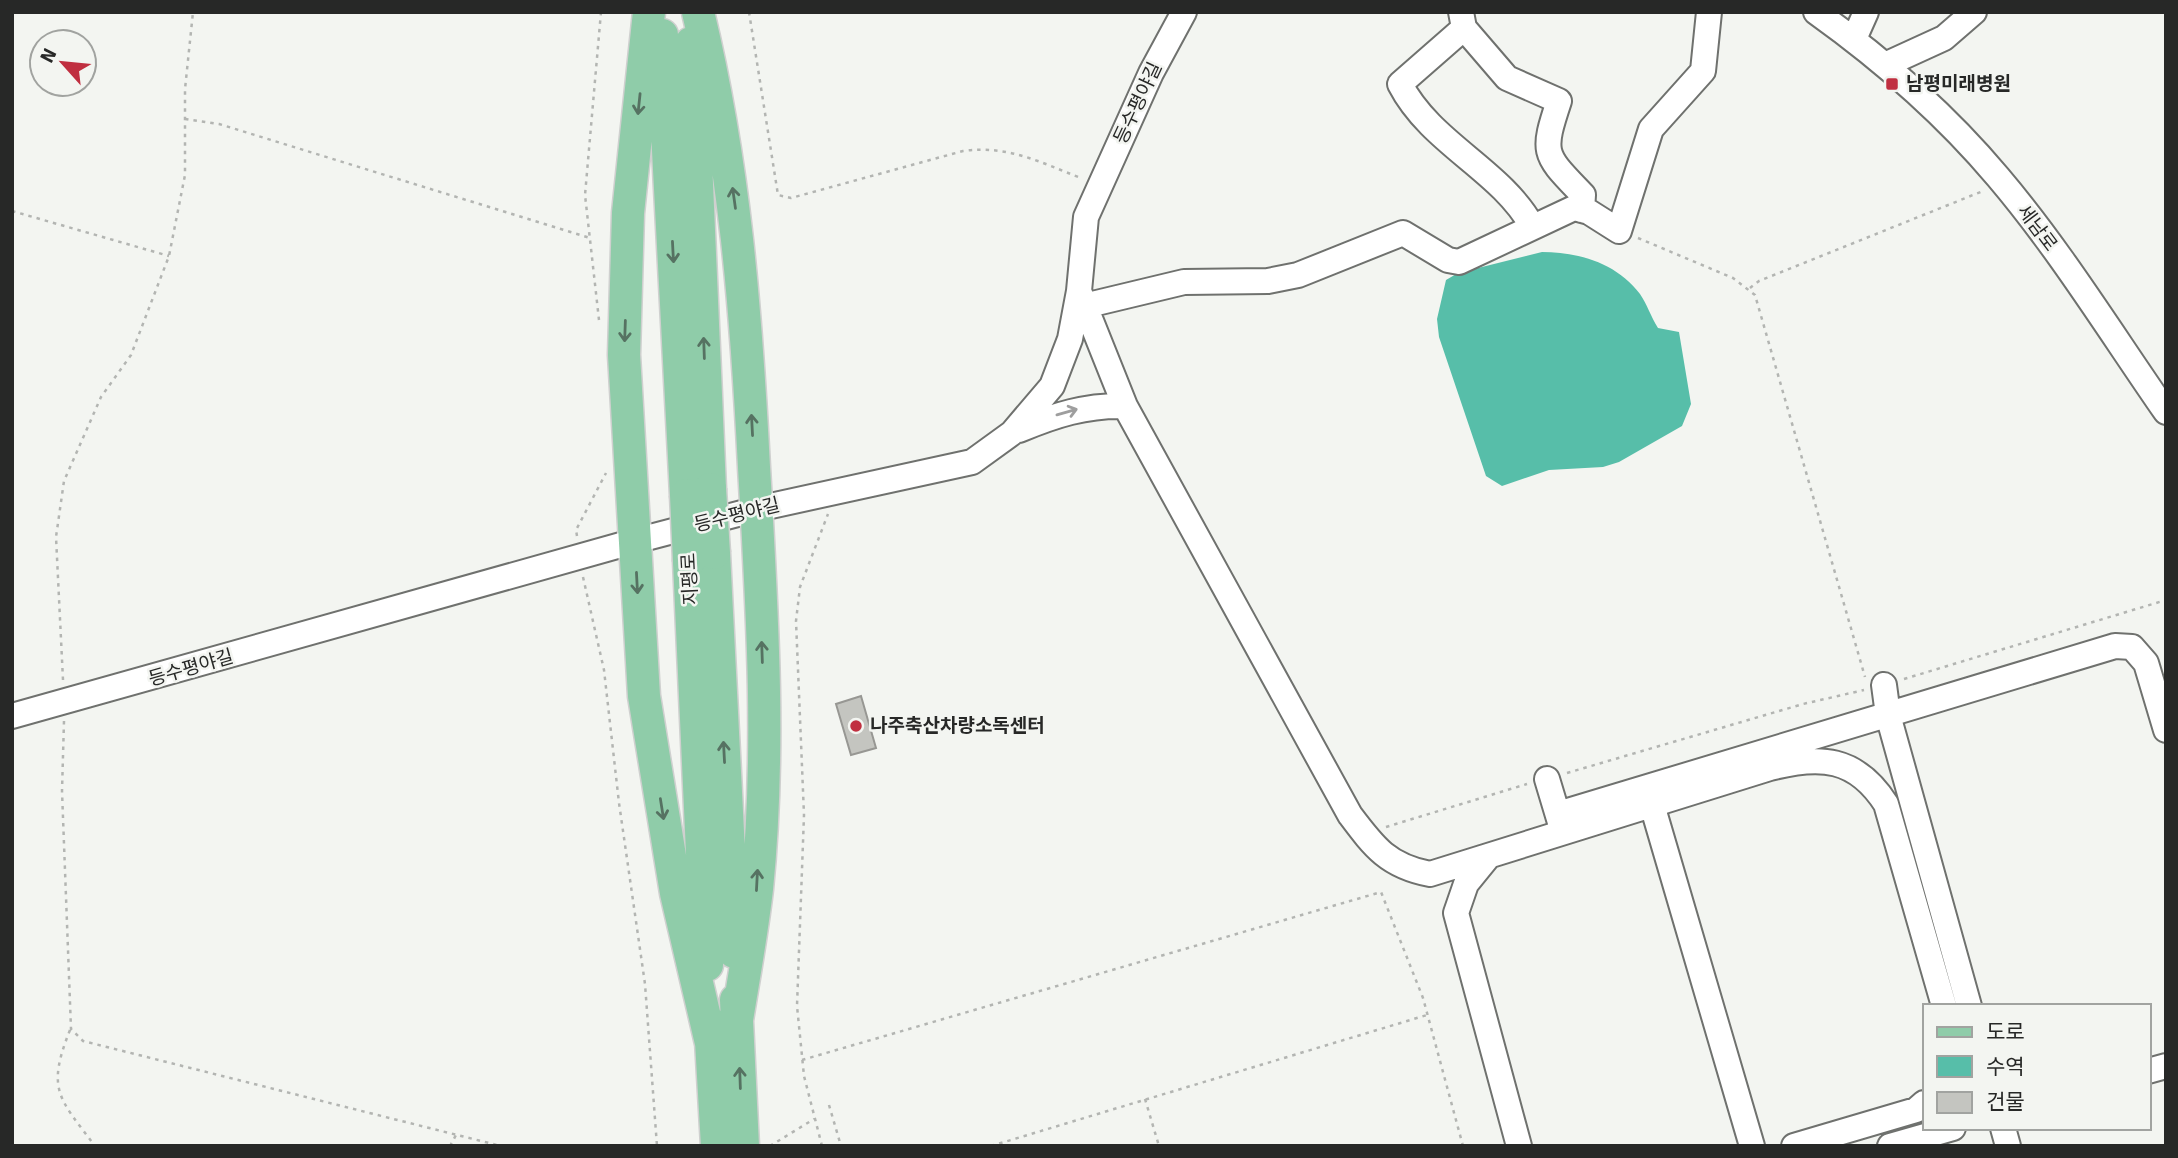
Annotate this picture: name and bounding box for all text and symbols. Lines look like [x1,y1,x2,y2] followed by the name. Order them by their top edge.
[28,28,98,98] north arrow
[35,44,62,67] text: N
[1109,58,1167,148] street label: 등수평야길
[1906,72,2011,96] place label: 남평미래병원
[1884,76,1900,92] marker: 남평미래병원
[632,93,645,115] one-way arrow
[727,187,740,210] one-way arrow
[2012,200,2062,256] street label: 세남로
[667,240,680,262] one-way arrow
[618,320,631,343] one-way arrow
[697,336,710,359] one-way arrow
[1055,405,1078,418] one-way arrow
[746,414,759,437] one-way arrow
[692,493,782,537] street label: 등수평야길
[677,552,703,606] street label: 지평로
[631,571,644,594] one-way arrow
[755,641,768,664] one-way arrow
[146,644,236,692] street label: 등수평야길
[870,714,1045,738] place label: 나주축산차량소독센터
[848,718,864,734] marker: 나주축산차량소독센터
[717,741,730,764] one-way arrow
[656,797,669,820] one-way arrow
[751,869,764,891] one-way arrow
[1923,1004,2150,1130] legend
[1986,1019,2025,1045] text: 도로
[1986,1054,2025,1080] text: 수역
[733,1066,746,1089] one-way arrow
[1986,1089,2025,1115] text: 건물

